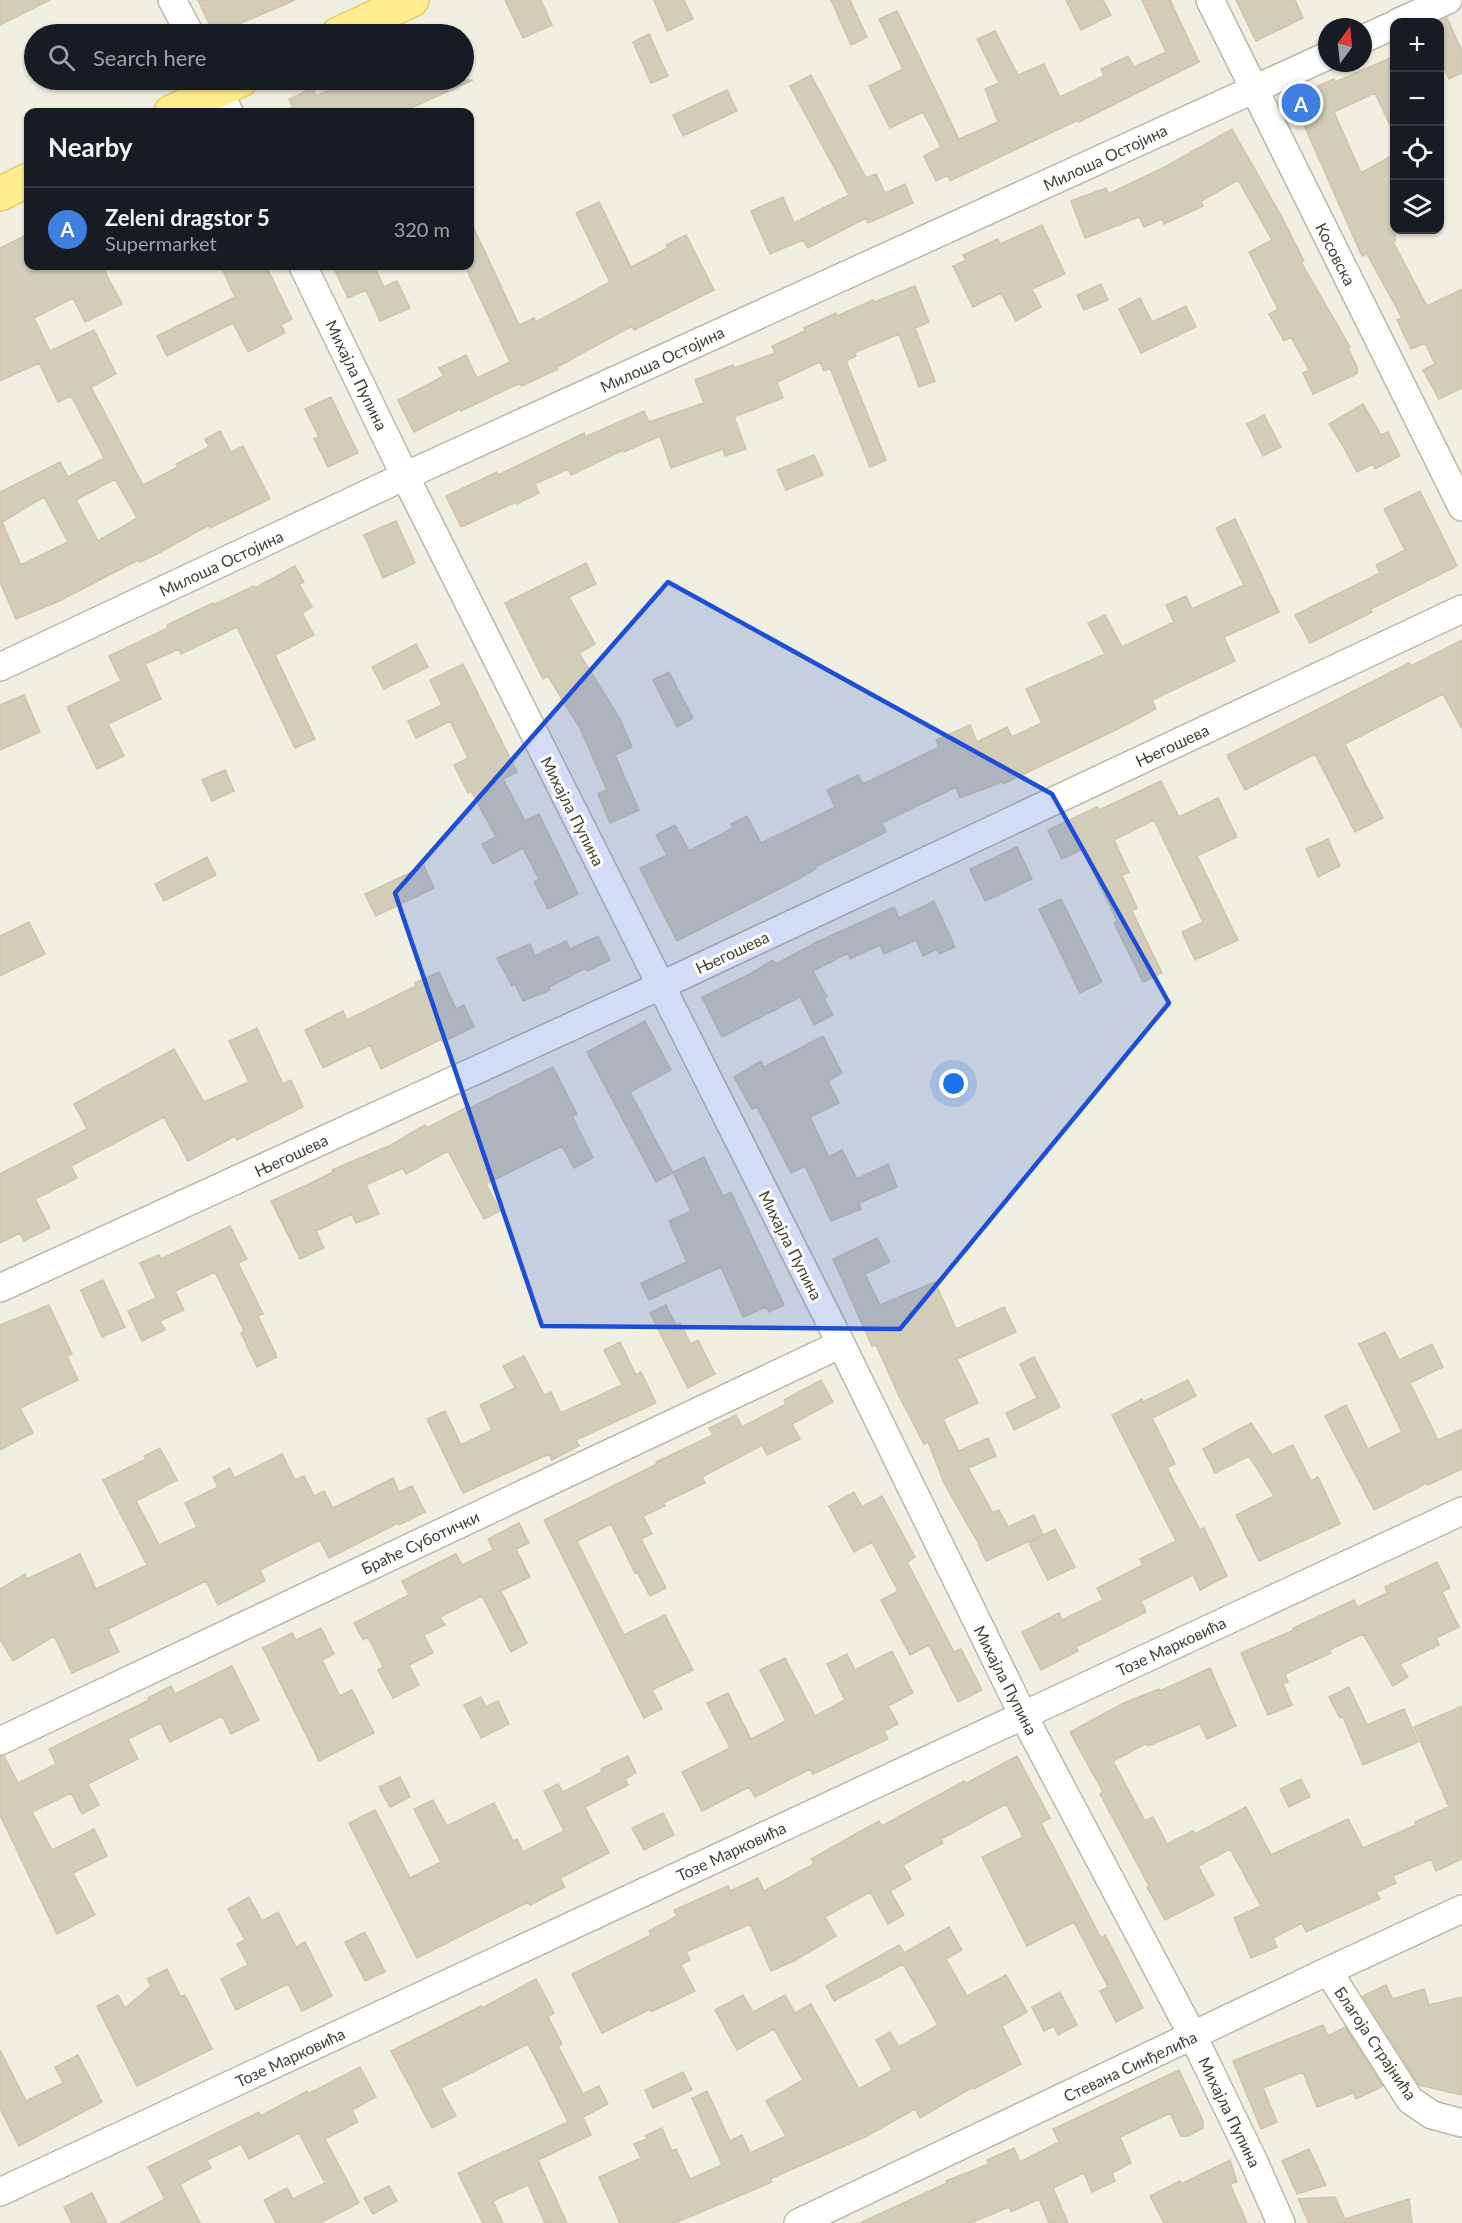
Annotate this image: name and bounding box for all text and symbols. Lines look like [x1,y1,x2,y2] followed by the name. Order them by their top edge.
[1318,18,1372,72] north arrow
[1390,18,1444,234] map controls
[1390,18,1444,72] button: +
[24,24,474,90] search box
[45,41,78,74] icon: search
[93,44,206,71] text: Search here
[1390,72,1444,126] button: −
[1282,80,1320,126] pin: A
[1040,120,1170,194] street label: Милоша Остојина
[1390,126,1444,180] button: locate
[48,131,133,163] text: Nearby
[1390,180,1444,234] button: layers
[105,204,270,231] text: Zeleni dragstor 5
[61,217,74,241] text: A
[394,217,450,241] text: 320 m
[1312,220,1360,288] street label: Косовска
[105,231,217,255] text: Supermarket
[322,317,392,433] street label: Михајла Пупина
[597,322,727,396] street label: Милоша Остојина
[156,526,286,600] street label: Милоша Остојина
[1132,720,1212,770] street label: Његошева
[537,753,609,869] street label: Михајла Пупина
[692,927,772,977] street label: Његошева
[939,1069,968,1098] your location
[251,1130,331,1180] street label: Његошева
[755,1187,827,1303] street label: Михајла Пупина
[358,1506,482,1578] street label: Браће Суботички
[1113,1612,1229,1680] street label: Тозе Марковића
[970,1622,1042,1738] street label: Михајла Пупина
[673,1817,789,1885] street label: Тозе Марковића
[1331,1983,1421,2103] street label: Благоја Страјнића
[232,2023,348,2091] street label: Тозе Марковића
[1060,2027,1200,2105] street label: Стевана Синђелића
[1195,2054,1265,2170] street label: Михајла Пупина

